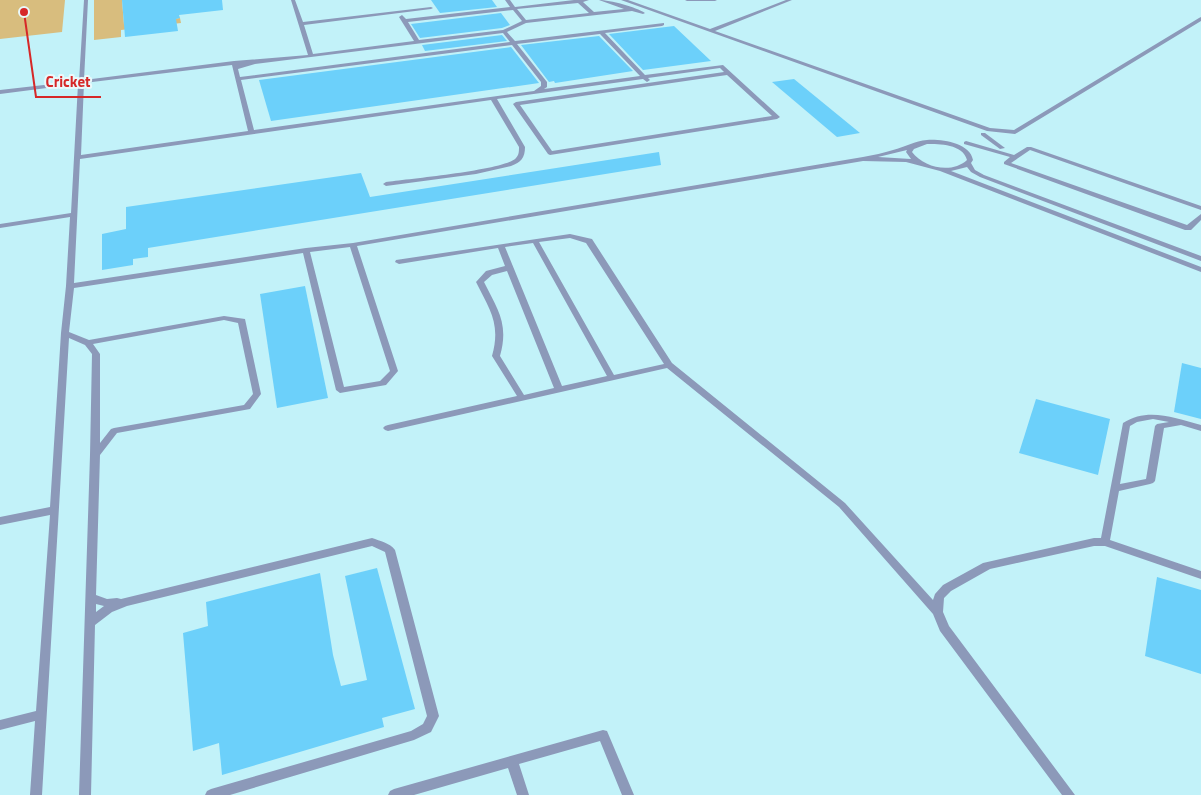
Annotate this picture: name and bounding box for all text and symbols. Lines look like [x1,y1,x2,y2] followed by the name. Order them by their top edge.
[36,67,101,97] callout: Cricket
[46,70,91,93] text: Cricket

